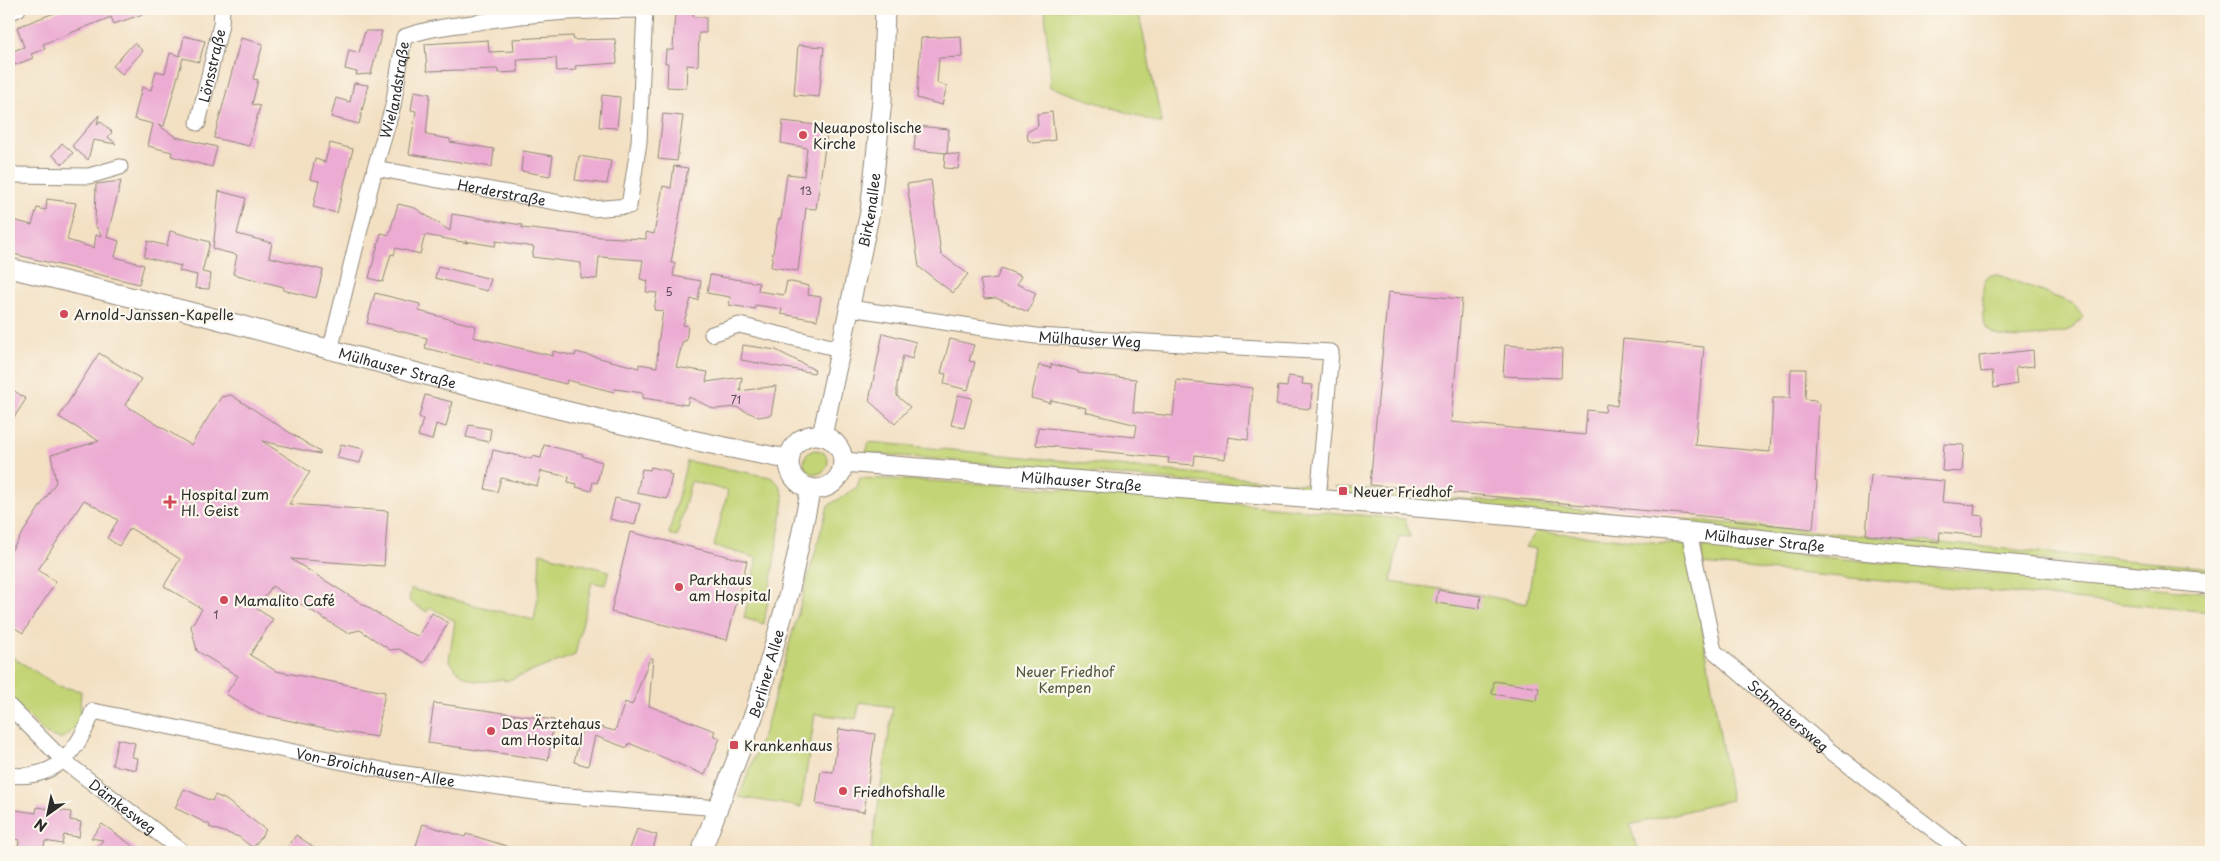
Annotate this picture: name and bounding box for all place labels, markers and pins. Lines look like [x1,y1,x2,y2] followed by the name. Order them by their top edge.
[813,117,922,154] place label: Neuapostolische Kirche
[797,129,809,141] marker: Neuapostolische Kirche
[74,304,234,325] place label: Arnold-Janssen-Kapelle
[58,308,70,320] marker: Arnold-Janssen-Kapelle
[1353,481,1453,502] place label: Neuer Friedhof
[181,484,269,521] place label: Hospital zum Hl. Geist
[1337,485,1349,497] marker: Neuer Friedhof
[163,495,177,509] marker: Hospital zum Hl. Geist
[689,569,771,606] place label: Parkhaus am Hospital
[673,581,685,593] marker: Parkhaus am Hospital
[234,590,335,611] place label: Mamalito Café
[218,594,230,606] marker: Mamalito Café
[501,713,601,750] place label: Das Ärztehaus am Hospital
[485,725,497,737] marker: Das Ärztehaus am Hospital
[744,735,832,756] place label: Krankenhaus
[728,739,740,751] marker: Krankenhaus
[853,781,946,802] place label: Friedhofshalle
[837,785,849,797] marker: Friedhofshalle

